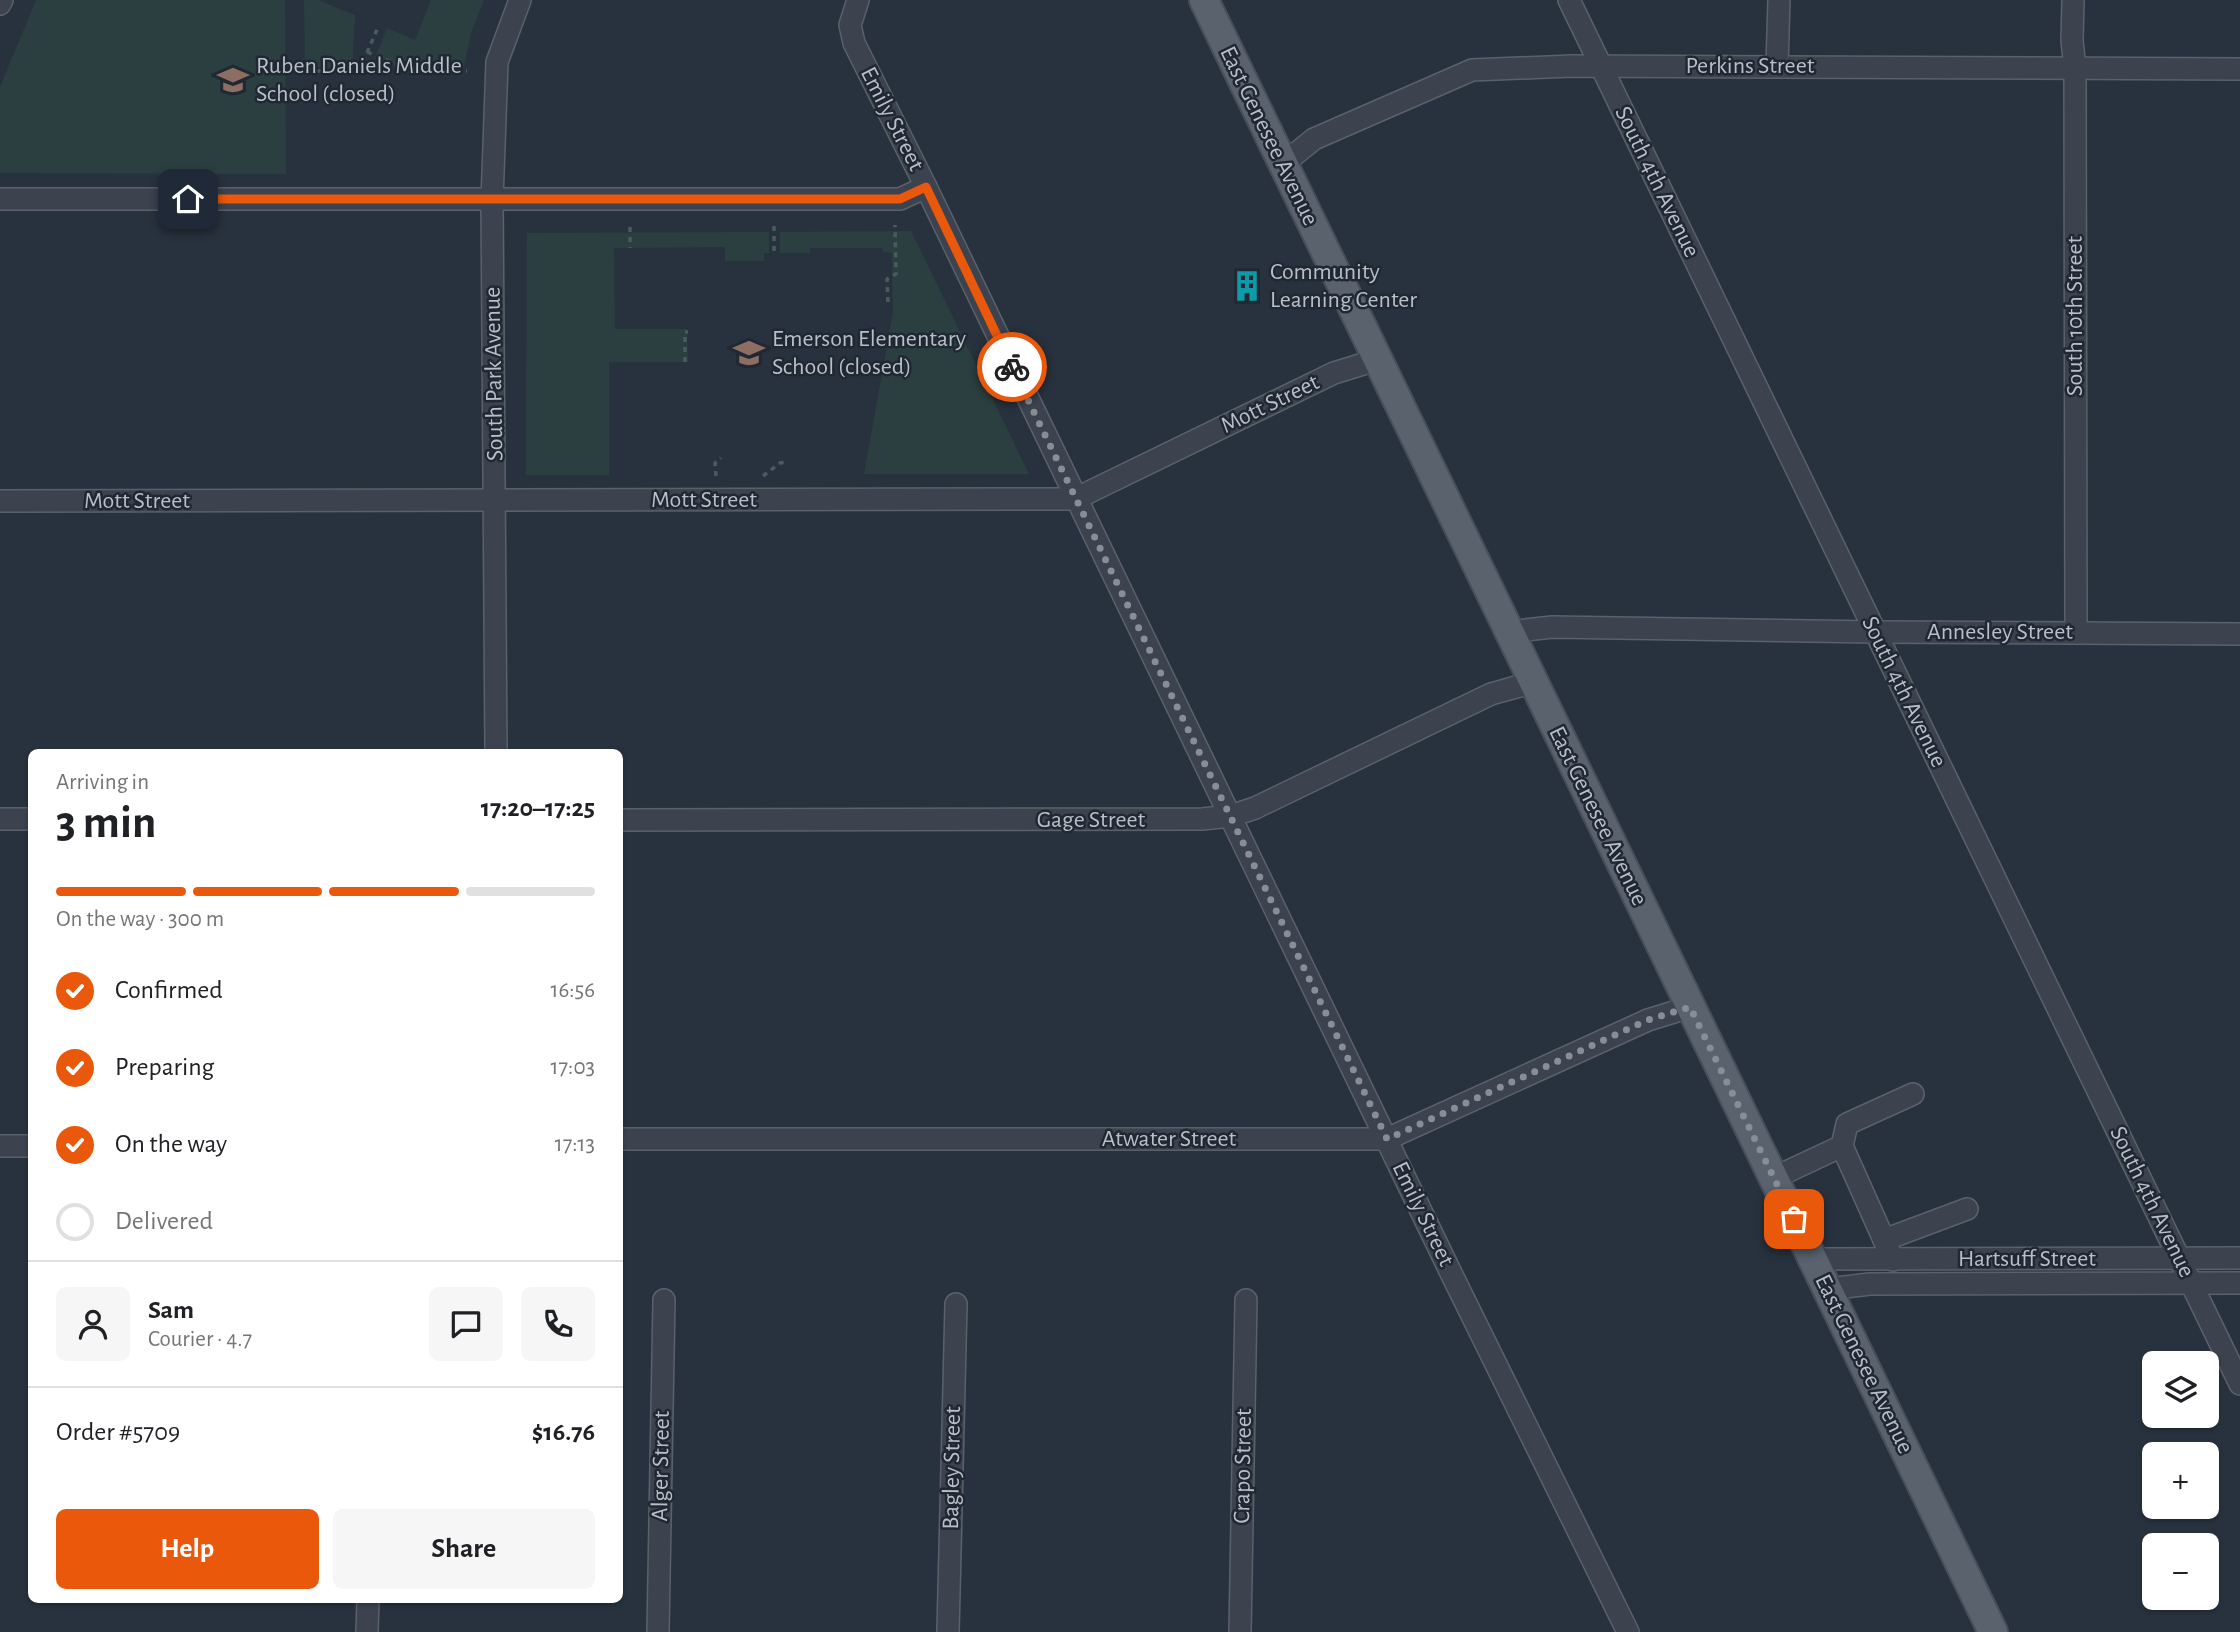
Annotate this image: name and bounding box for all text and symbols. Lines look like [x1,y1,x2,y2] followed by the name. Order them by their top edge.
[1215,43,1323,229] street label: East Genesee Avenue
[256,54,462,106] place label: Ruben Daniels Middle School (closed)
[1686,54,1815,78] street label: Perkins Street
[216,63,250,97] school or university icon: Ruben Daniels Middle School (closed)
[856,63,928,175] street label: Emily Street
[1610,103,1704,261] street label: South 4th Avenue
[158,169,218,229] pin
[169,180,207,218] icon: home
[2063,235,2087,396] street label: South 10th Street
[1270,260,1417,312] place label: Community Learning Center
[1230,269,1264,303] building icon: Community Learning Center
[480,287,508,461] street label: South Park Avenue
[772,327,966,379] place label: Emerson Elementary School (closed)
[977,332,1047,402] courier
[732,336,766,370] school or university icon: Emerson Elementary School (closed)
[993,348,1031,386] icon: bike
[1217,370,1323,438] street label: Mott Street
[651,488,757,512] street label: Mott Street
[84,489,190,513] street label: Mott Street
[1857,613,1951,771] street label: South 4th Avenue
[1927,620,2073,644] street label: Annesley Street
[1544,723,1652,909] street label: East Genesee Avenue
[56,771,149,794] text: Arriving in
[481,795,595,821] text: 17:20–17:25
[56,800,156,846] text: 3 min
[1037,808,1146,832] street label: Gage Street
[56,908,224,931] text: On the way · 300 m
[56,972,94,1010] icon: check
[115,977,223,1003] text: Confirmed
[551,979,595,1002] text: 16:56
[56,1049,94,1087] icon: check
[115,1054,214,1080] text: Preparing
[551,1056,595,1079] text: 17:03
[2105,1123,2199,1281] street label: South 4th Avenue
[56,1126,94,1164] icon: check
[1102,1127,1237,1151] street label: Atwater Street
[115,1131,227,1157] text: On the way
[555,1133,595,1156] text: 17:13
[1387,1158,1459,1270] street label: Emily Street
[1764,1189,1824,1249] pin
[1775,1200,1813,1238] icon: bag
[115,1208,213,1234] text: Delivered
[1958,1247,2096,1271] street label: Hartsuff Street
[1810,1271,1918,1457] street label: East Genesee Avenue
[56,1287,130,1361] button: person
[429,1287,503,1361] button: chat
[521,1287,595,1361] button: phone
[148,1297,194,1323] text: Sam
[148,1328,252,1351] text: Courier · 4.7
[2142,1351,2219,1610] map controls
[2142,1351,2219,1428] button: layers
[939,1406,965,1530] street label: Bagley Street
[1230,1408,1256,1524] street label: Crapo Street
[648,1410,674,1522] street label: Alger Street
[56,1419,180,1445] text: Order #5709
[532,1419,595,1445] text: $16.76
[2142,1442,2219,1519] button: +
[56,1509,319,1589] button: Help
[333,1509,595,1589] button: Share
[2142,1533,2219,1610] button: −

